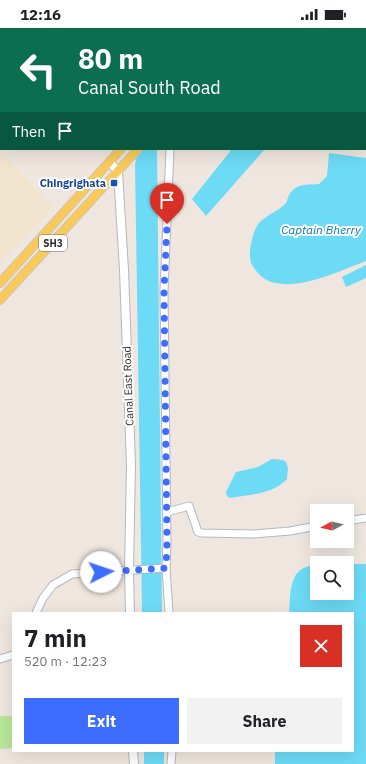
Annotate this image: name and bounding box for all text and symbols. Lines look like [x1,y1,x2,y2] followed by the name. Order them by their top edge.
[20,5,61,24] text: 12:16
[78,40,143,77] text: 80 m
[12,44,64,96] icon: left
[78,76,221,99] text: Canal South Road
[54,120,76,142] icon: arrive
[12,122,46,141] text: Then
[40,176,106,190] place label: Chingrighata
[109,178,119,188] marker: Chingrighata
[150,183,184,224] pin
[156,189,178,211] icon: arrive
[281,222,362,237] water label: Captain Bherry
[39,235,67,251] road number: SH3
[120,346,136,426] street label: Canal East Road
[310,504,354,548] north arrow
[310,504,354,600] map controls
[80,551,122,593] position arrow
[310,556,354,600] button: search
[24,622,87,654] text: 7 min
[300,625,342,667] button: close
[24,653,107,670] text: 520 m · 12:23
[24,698,179,744] button: Exit
[187,698,342,744] button: Share

